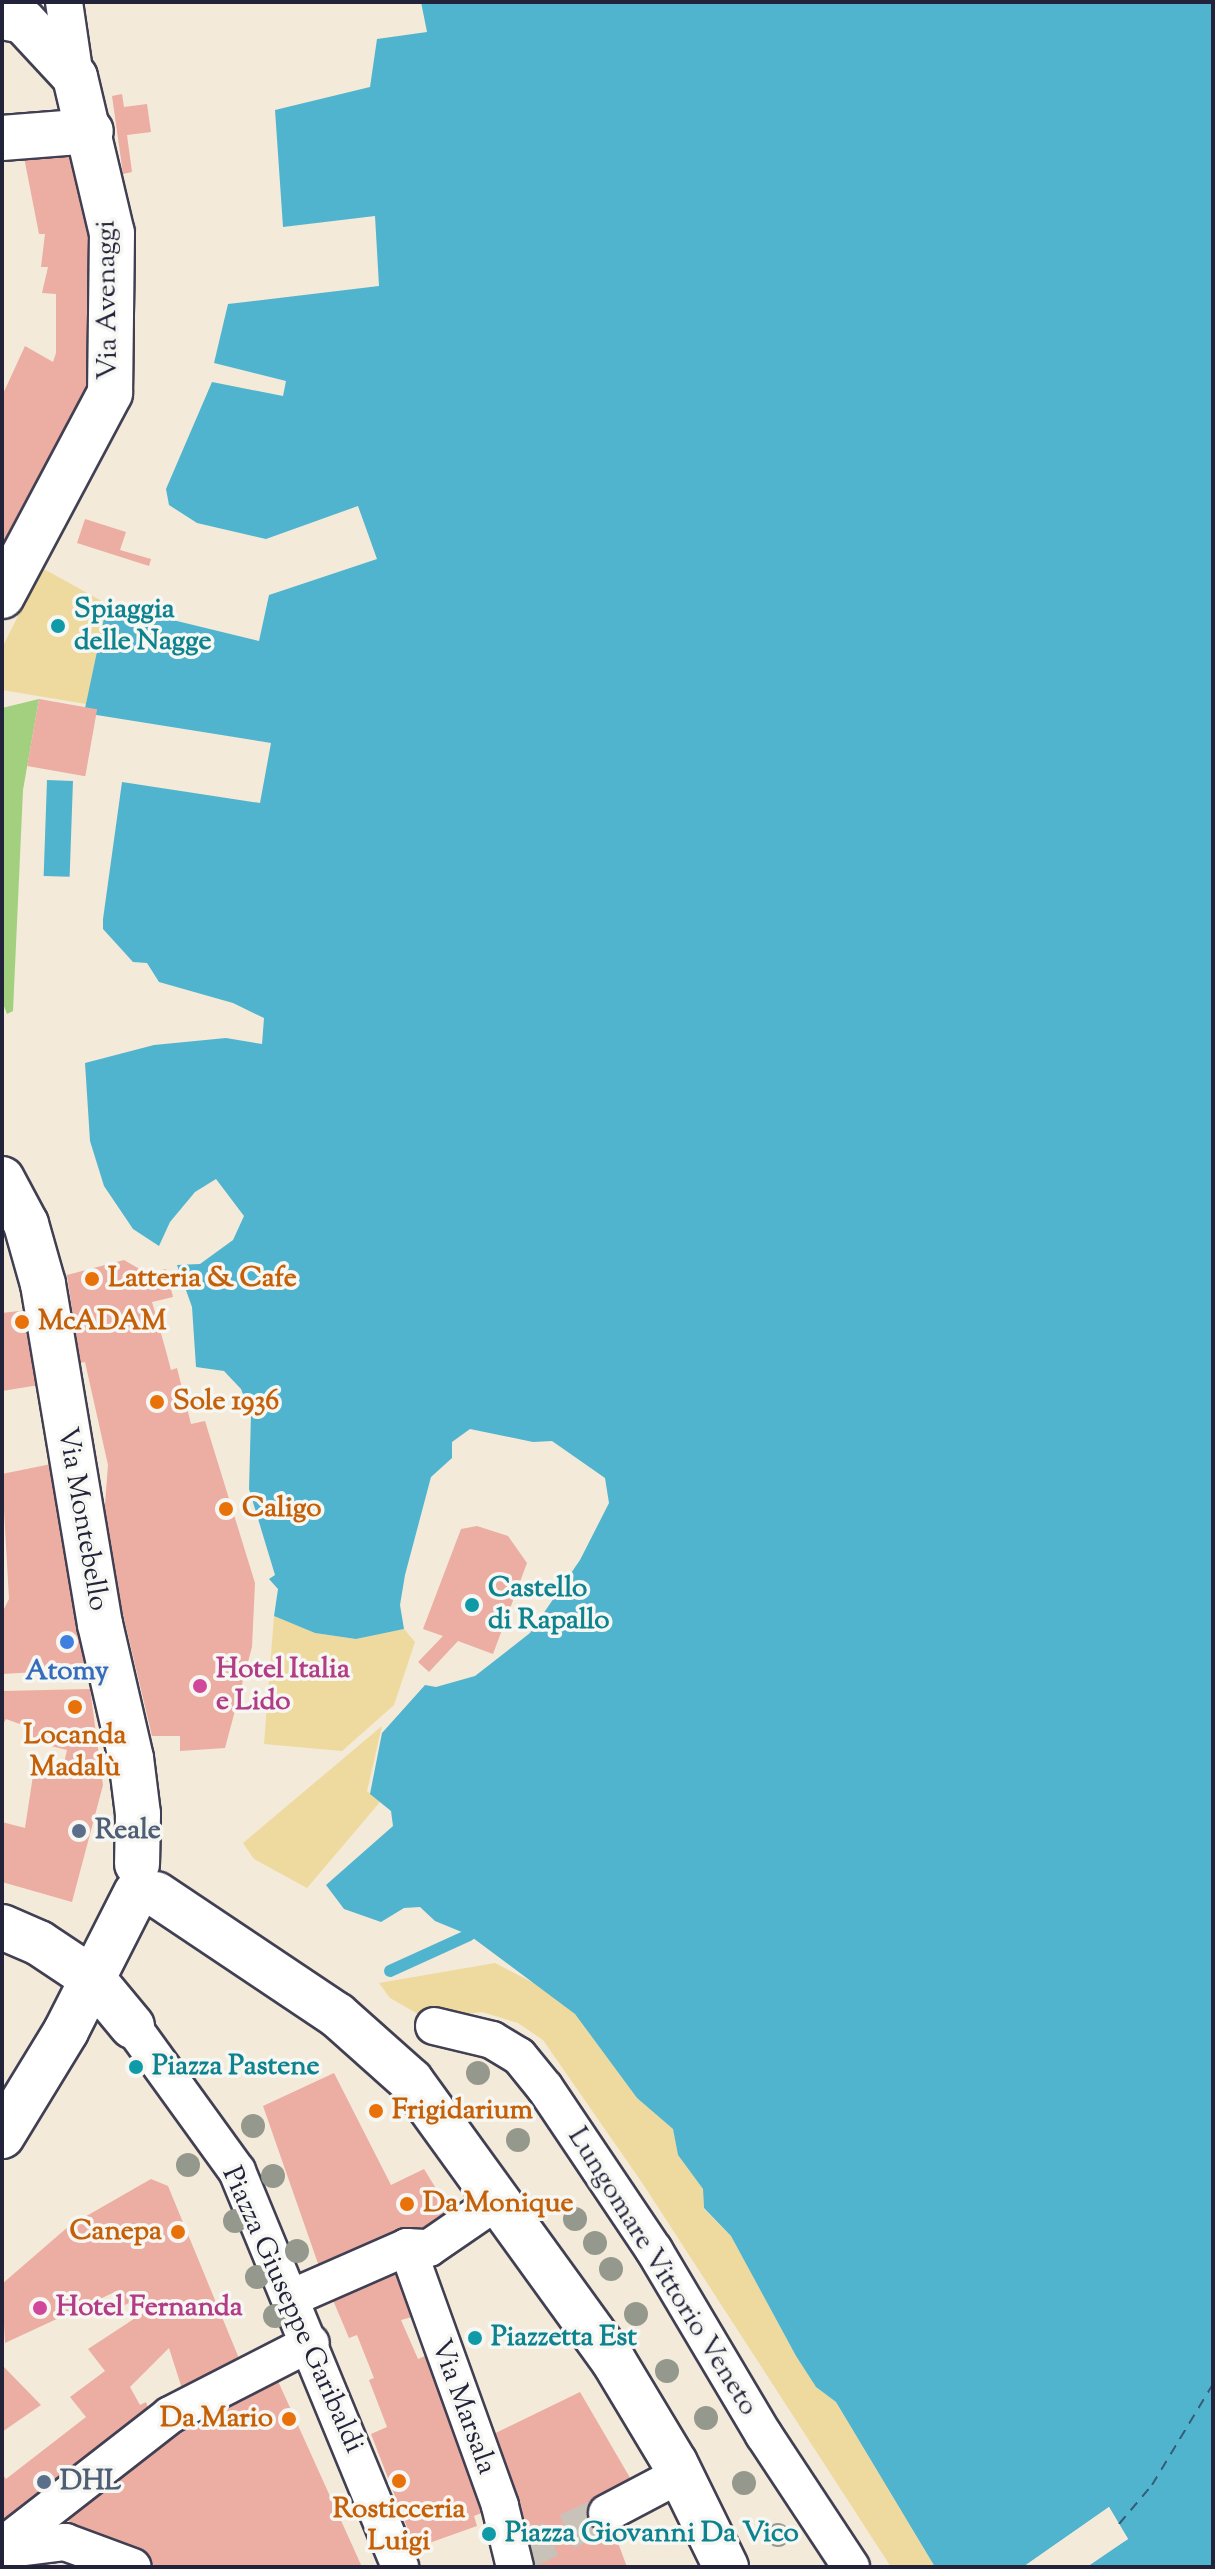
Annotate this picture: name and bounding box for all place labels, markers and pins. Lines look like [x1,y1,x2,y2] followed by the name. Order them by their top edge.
[74,593,212,659] place label: Spiaggia delle Nagge
[49,617,67,635] marker: Spiaggia delle Nagge
[108,1262,297,1296] place label: Latteria & Cafe
[83,1270,101,1288] marker: Latteria & Cafe
[38,1305,167,1339] place label: McADAM
[13,1313,31,1331] marker: McADAM
[173,1385,279,1419] place label: Sole 1936
[148,1393,166,1411] marker: Sole 1936
[242,1492,322,1526] place label: Caligo
[217,1500,235,1518] marker: Caligo
[488,1572,610,1638] place label: Castello di Rapallo
[463,1596,481,1614] marker: Castello di Rapallo
[58,1633,76,1651] marker: Atomy
[216,1653,350,1719] place label: Hotel Italia e Lido
[25,1655,109,1689] place label: Atomy
[191,1677,209,1695] marker: Hotel Italia e Lido
[66,1698,84,1716] marker: Locanda Madalù
[24,1719,126,1785] place label: Locanda Madalù
[95,1814,161,1848] place label: Reale
[70,1822,88,1840] marker: Reale
[152,2050,320,2084] place label: Piazza Pastene
[127,2058,145,2076] marker: Piazza Pastene
[392,2094,533,2128] place label: Frigidarium
[367,2102,385,2120] marker: Frigidarium
[423,2187,574,2221] place label: Da Monique
[398,2195,416,2213] marker: Da Monique
[69,2215,162,2249] place label: Canepa
[169,2223,187,2241] marker: Canepa
[56,2291,243,2325] place label: Hotel Fernanda
[31,2299,49,2317] marker: Hotel Fernanda
[491,2321,637,2355] place label: Piazzetta Est
[466,2329,484,2347] marker: Piazzetta Est
[160,2402,273,2436] place label: Da Mario
[280,2410,298,2428] marker: Da Mario
[60,2465,121,2499] place label: DHL
[390,2472,408,2490] marker: Rosticceria Luigi
[35,2473,53,2491] marker: DHL
[333,2493,465,2559] place label: Rosticceria Luigi
[505,2517,799,2551] place label: Piazza Giovanni Da Vico
[480,2525,498,2543] marker: Piazza Giovanni Da Vico

